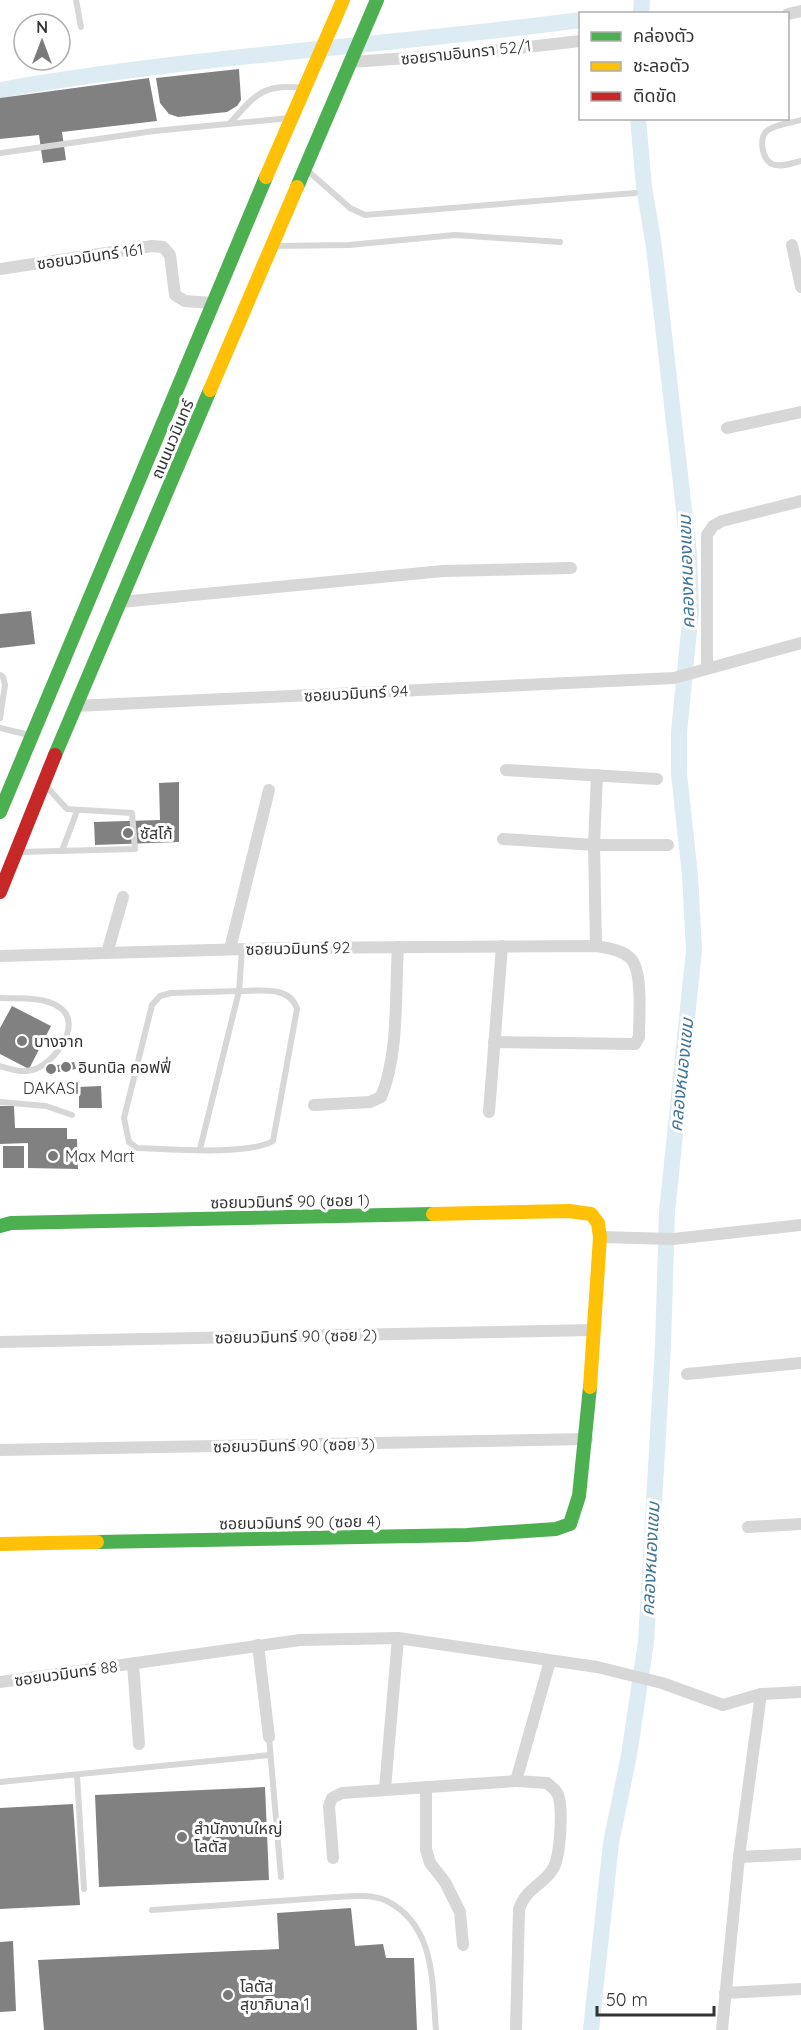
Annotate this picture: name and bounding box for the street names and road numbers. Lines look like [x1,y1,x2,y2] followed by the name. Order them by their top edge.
[400,35,532,69] street label: ซอยรามอินทรา 52/1
[36,239,144,273] street label: ซอยนวมินทร์ 161
[146,396,198,482] street label: ถนนนวมินทร์
[303,680,409,706] street label: ซอยนวมินทร์ 94
[246,937,351,959] street label: ซอยนวมินทร์ 92
[210,1190,370,1212] street label: ซอยนวมินทร์ 90 (ซอย 1)
[215,1325,377,1347] street label: ซอยนวมินทร์ 90 (ซอย 2)
[213,1434,375,1456] street label: ซอยนวมินทร์ 90 (ซอย 3)
[219,1511,381,1533] street label: ซอยนวมินทร์ 90 (ซอย 4)
[13,1656,119,1690] street label: ซอยนวมินทร์ 88

